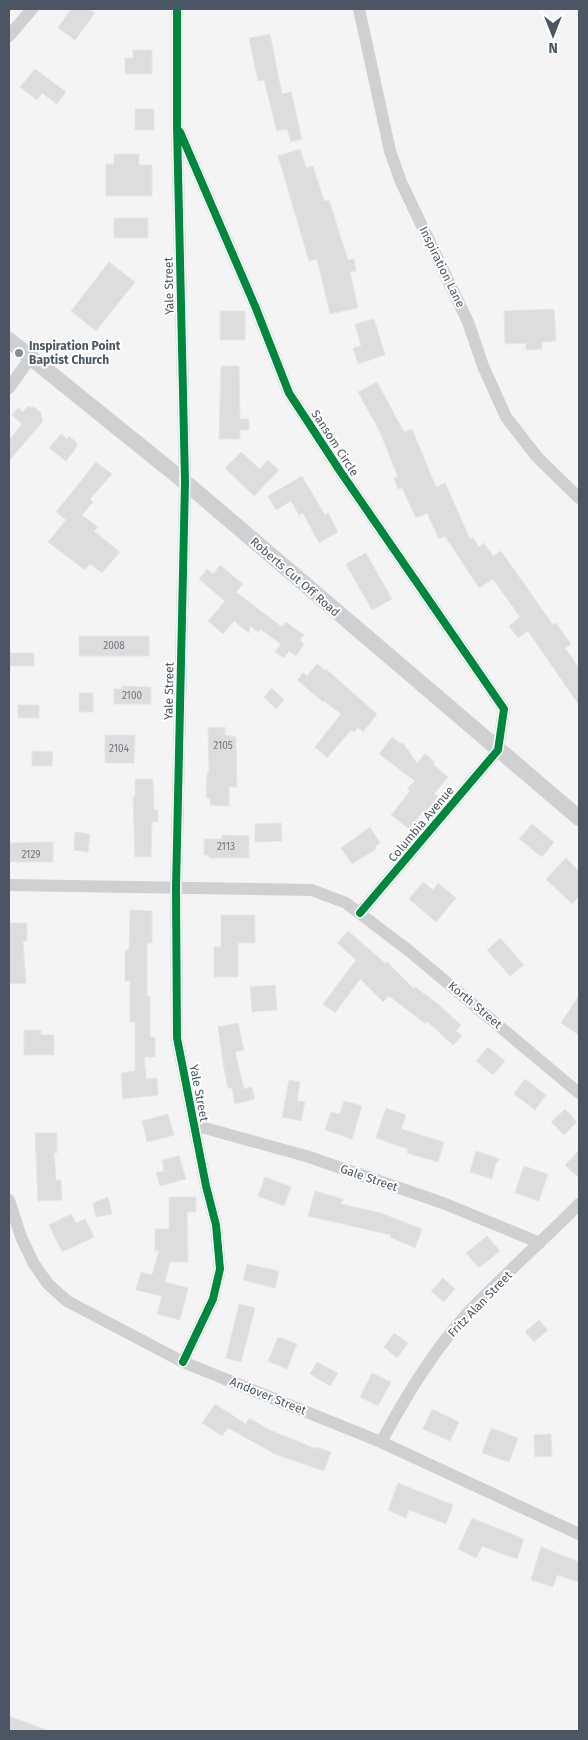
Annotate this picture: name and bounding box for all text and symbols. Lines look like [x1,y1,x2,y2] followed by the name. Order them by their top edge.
[528,10,578,60] north arrow
[548,39,558,56] text: N
[416,224,468,310] street label: Inspiration Lane
[161,256,177,315] street label: Yale Street
[29,339,121,367] place label: Inspiration Point Baptist Church
[13,347,25,359] marker: Inspiration Point Baptist Church
[308,407,362,479] street label: Sansom Circle
[247,534,343,620] street label: Roberts Cut Off Road
[103,640,125,652] house number: 2008
[161,661,177,720] street label: Yale Street
[122,690,143,702] house number: 2100
[213,740,233,752] house number: 2105
[109,743,130,755] house number: 2104
[385,783,457,865] street label: Columbia Avenue
[217,841,235,853] house number: 2113
[21,849,41,861] house number: 2129
[445,979,505,1032] street label: Korth Street
[187,1063,212,1123] street label: Yale Street
[338,1162,400,1195] street label: Gale Street
[445,1268,515,1340] street label: Fritz Alan Street
[228,1374,309,1418] street label: Andover Street

